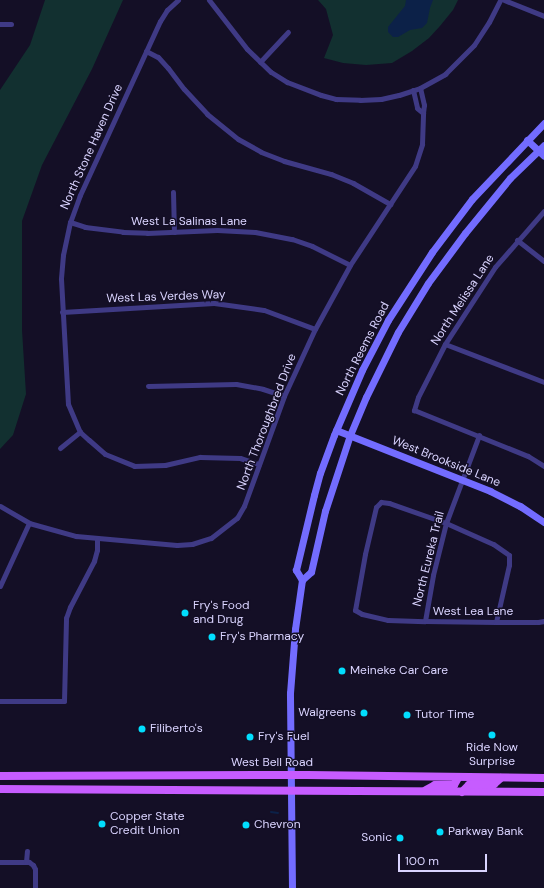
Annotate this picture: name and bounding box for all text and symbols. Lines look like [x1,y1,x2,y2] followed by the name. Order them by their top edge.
[58,82,126,212] street label: North Stone Haven Drive
[131,215,247,229] street label: West La Salinas Lane
[428,252,498,348] street label: North Melissa Lane
[106,288,226,306] street label: West Las Verdes Way
[333,300,393,398] street label: North Reems Road
[234,352,300,492] street label: North Thoroughbred Drive
[390,434,502,490] street label: West Brookside Lane
[410,510,448,608] street label: North Eureka Trail
[193,599,250,627] place label: Fry's Food and Drug
[433,605,513,619] street label: West Lea Lane
[180,608,190,618] marker: Fry's Food and Drug
[220,630,304,644] place label: Fry's Pharmacy
[207,632,217,642] marker: Fry's Pharmacy
[350,664,448,678] place label: Meineke Car Care
[337,666,347,676] marker: Meineke Car Care
[298,706,356,720] place label: Walgreens
[359,708,369,718] marker: Walgreens
[415,708,474,722] place label: Tutor Time
[402,710,412,720] marker: Tutor Time
[150,722,203,736] place label: Filiberto's
[137,724,147,734] marker: Filiberto's
[258,730,309,744] place label: Fry's Fuel
[487,730,497,740] marker: Ride Now Surprise
[245,732,255,742] marker: Fry's Fuel
[466,741,518,769] place label: Ride Now Surprise
[231,756,313,770] street label: West Bell Road
[110,810,185,838] place label: Copper State Credit Union
[254,818,301,832] place label: Chevron
[97,819,107,829] marker: Copper State Credit Union
[241,820,251,830] marker: Chevron
[448,825,524,839] place label: Parkway Bank
[435,827,445,837] marker: Parkway Bank
[361,831,392,845] place label: Sonic
[395,833,405,843] marker: Sonic
[400,846,489,872] scale bar
[405,853,439,869] text: 100 m

